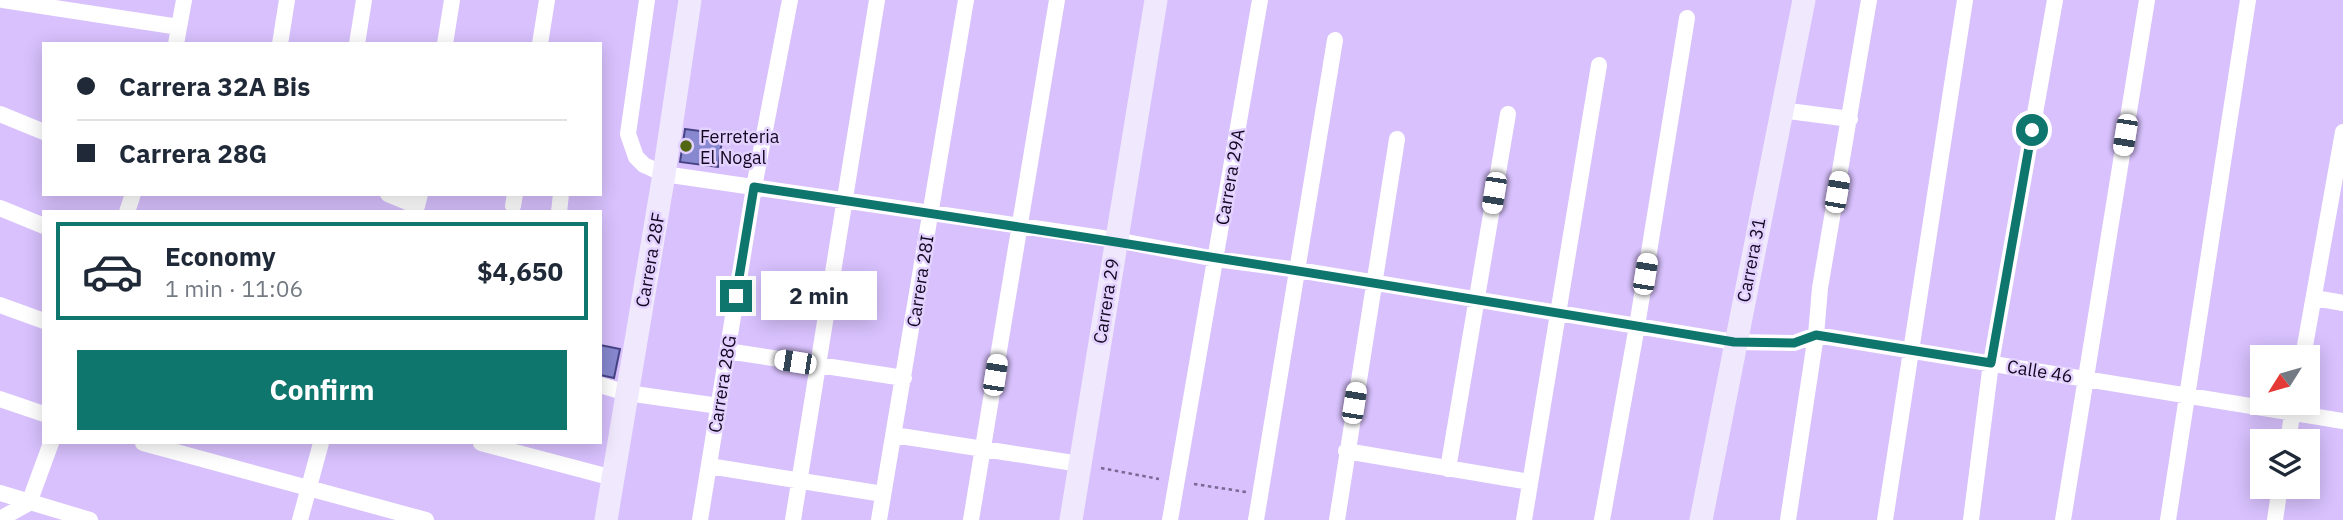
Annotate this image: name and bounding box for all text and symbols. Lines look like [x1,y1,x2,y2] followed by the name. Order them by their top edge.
[119,69,310,103] text: Carrera 32A Bis
[2112,113,2139,157] car
[2016,114,2048,146] route start
[700,125,780,169] place label: Ferreteria El Nogal
[1210,127,1250,227] street label: Carrera 29A
[119,136,267,170] text: Carrera 28G
[678,138,694,154] marker: Ferreteria El Nogal
[1824,169,1851,215] car
[1481,171,1508,215] car
[630,211,670,309] street label: Carrera 28F
[1732,216,1770,304] street label: Carrera 31
[901,233,939,329] street label: Carrera 28I
[165,239,276,273] text: Economy
[81,240,144,303] icon: car
[1632,252,1659,296] car
[477,254,563,288] text: $4,650
[1088,257,1124,345] street label: Carrera 29
[760,272,876,320] callout: 2 min
[165,273,303,303] text: 1 min · 11:06
[720,280,752,312] route end
[789,280,849,310] text: 2 min
[703,334,741,434] street label: Carrera 28G
[2250,345,2320,415] north arrow
[2250,345,2320,499] map controls
[773,348,818,376] car
[77,350,567,430] button: Confirm
[982,353,1009,397] car
[2005,354,2075,388] street label: Calle 46
[1341,381,1368,425] car
[2250,429,2320,499] button: layers

